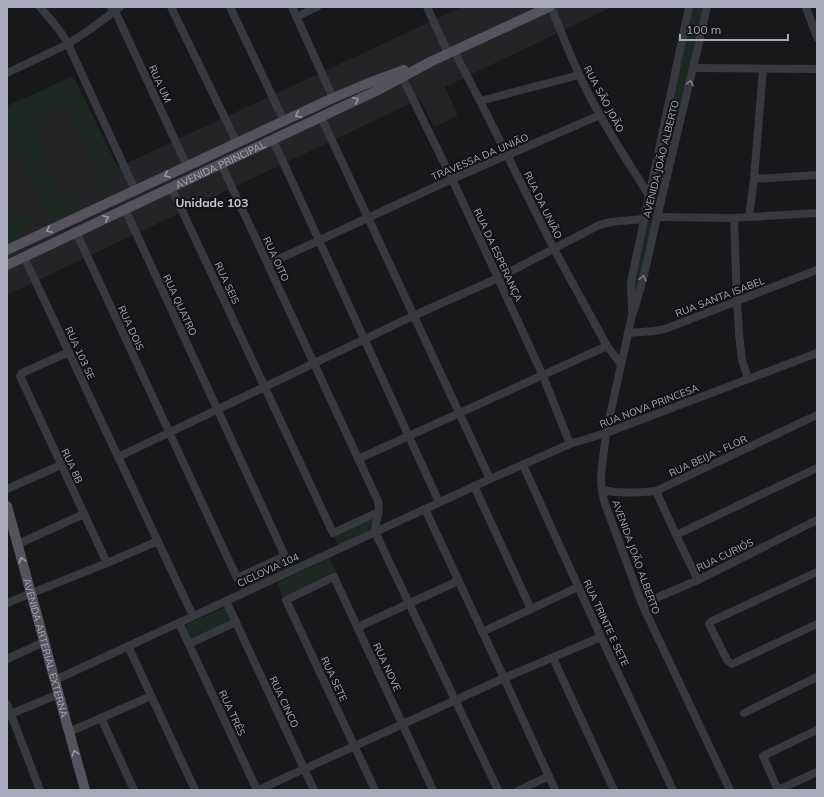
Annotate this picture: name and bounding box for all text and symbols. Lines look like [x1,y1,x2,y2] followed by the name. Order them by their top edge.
[680,16,788,42] scale bar
[686,22,721,37] text: 100 m
[146,63,174,105] street label: RUA UM
[581,63,627,135] street label: RUA SÃO JOÃO
[685,80,693,86] one-way arrow
[352,97,359,105] one-way arrow
[640,98,682,219] street label: AVENIDA JOÃO ALBERTO
[294,110,302,118] one-way arrow
[429,131,531,183] street label: TRAVESSA DA UNIÃO
[173,137,268,191] street label: AVENIDA PRINCIPAL
[521,169,565,241] street label: RUA DA UNIÃO
[164,170,171,178] one-way arrow
[175,195,249,210] district label: Unidade 103
[471,206,526,304] street label: RUA DA ESPERANÇA
[101,215,109,223] one-way arrow
[46,225,53,233] one-way arrow
[260,235,292,284] street label: RUA OITO
[212,260,242,306] street label: RUA SEIS
[160,272,200,338] street label: RUA QUATRO
[673,274,767,320] street label: RUA SANTA ISABEL
[639,275,647,281] one-way arrow
[115,303,147,353] street label: RUA DOIS
[62,324,98,382] street label: RUA 103 SE
[598,381,701,431] street label: RUA NOVA PRINCESA
[667,432,749,480] street label: RUA BEIJA - FLOR
[58,447,86,486] street label: RUA 8B
[609,498,663,616] street label: AVENIDA JOÃO ALBERTO
[694,536,756,574] street label: RUA CURIÓS
[235,550,301,590] street label: CICLOVIA 104
[18,556,27,563] one-way arrow
[21,577,71,720] street label: AVENIDA ARTERIAL EXTERNA
[580,578,632,668] street label: RUA TRINTE E SETE
[370,641,404,693] street label: RUA NOVE
[318,654,350,704] street label: RUA SETE
[266,674,302,730] street label: RUA CINCO
[216,688,248,738] street label: RUA TRÊS
[71,749,80,756] one-way arrow

